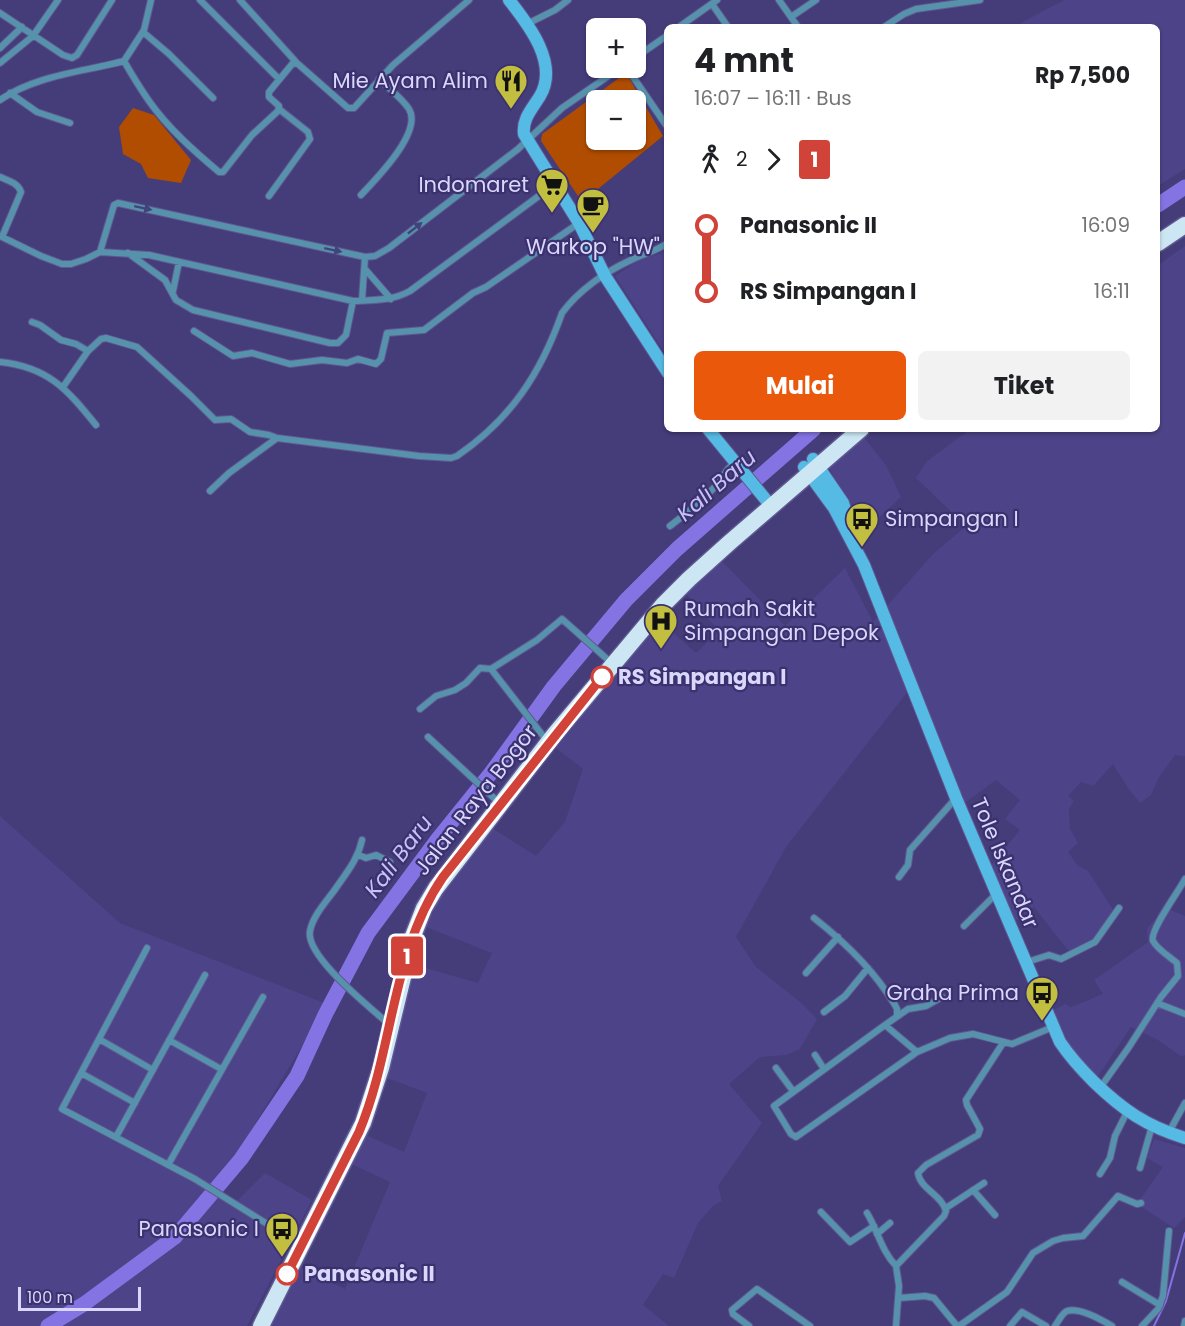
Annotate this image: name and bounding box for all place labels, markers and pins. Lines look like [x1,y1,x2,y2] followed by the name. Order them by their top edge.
[493,63,529,110] restaurant icon: Mie Ayam Alim
[333,66,488,95] place label: Mie Ayam Alim
[534,167,570,214] supermarket icon: Indomaret
[418,170,529,199] place label: Indomaret
[575,187,611,234] cafe icon: Warkop "HW"
[526,232,660,261] place label: Warkop "HW"
[844,501,880,548] bus stop icon: Simpangan I
[885,504,1019,533] place label: Simpangan I
[684,594,879,647] place label: Rumah Sakit Simpangan Depok
[643,603,679,650] hospital icon: Rumah Sakit Simpangan Depok
[618,662,786,691] place label: RS Simpangan I
[591,666,613,688] marker: RS Simpangan I
[1024,975,1060,1022] bus stop icon: Graha Prima
[886,978,1019,1007] place label: Graha Prima
[264,1211,300,1258] bus stop icon: Panasonic I
[138,1214,259,1243] place label: Panasonic I
[304,1259,435,1288] place label: Panasonic II
[276,1263,298,1285] marker: Panasonic II

